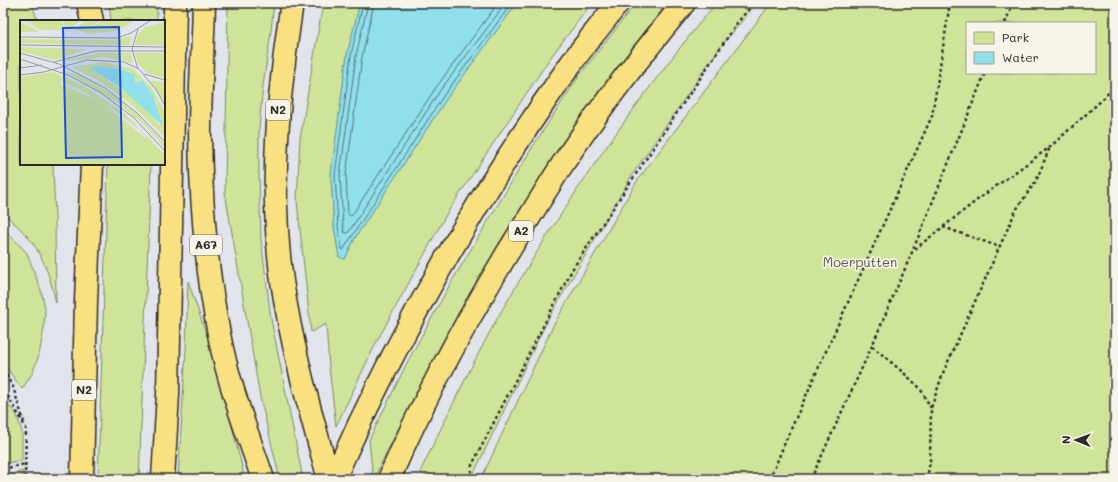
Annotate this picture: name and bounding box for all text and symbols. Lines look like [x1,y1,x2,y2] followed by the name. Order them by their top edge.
[20,20,165,165] inset map
[966,22,1096,74] legend
[1002,29,1029,45] text: Park
[1002,49,1039,65] text: Water
[266,100,290,120] road number: N2
[509,221,533,241] road number: A2
[190,235,222,255] road number: A67
[823,253,897,270] park label: Moerputten
[72,380,96,400] road number: N2
[1056,420,1096,460] north arrow
[1058,436,1073,444] text: N

